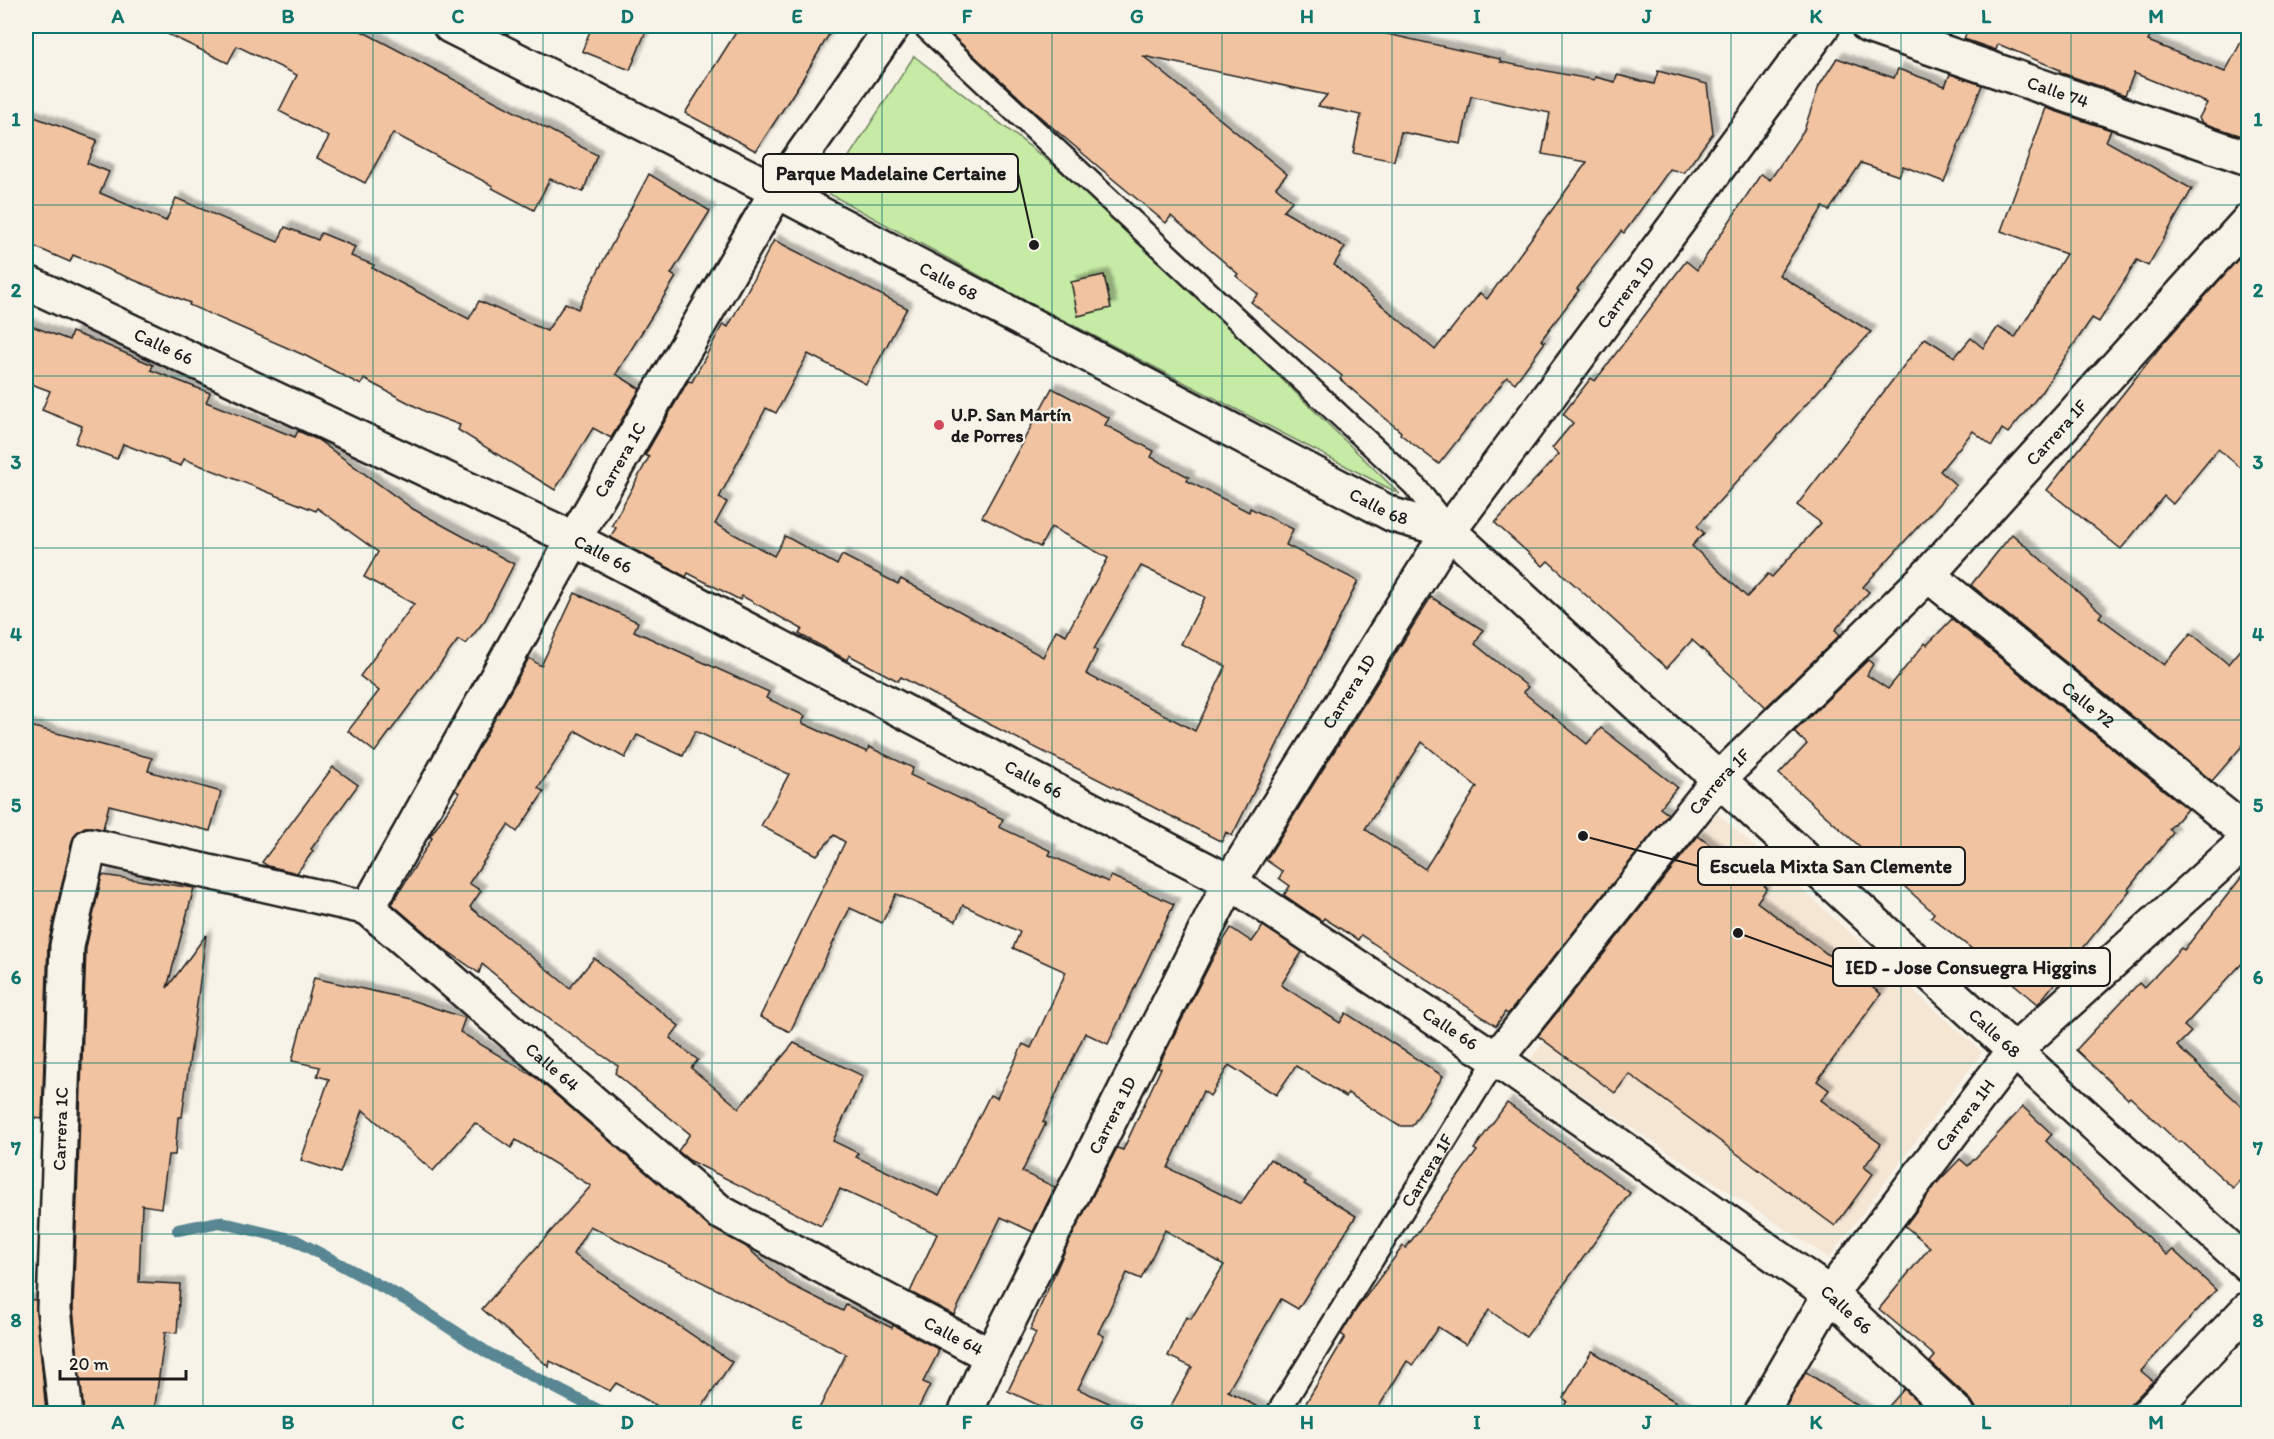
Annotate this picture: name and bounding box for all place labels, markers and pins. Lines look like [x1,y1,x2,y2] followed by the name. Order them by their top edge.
[763,154,1018,192] callout: Parque Madelaine Certaine
[951,404,1072,447] place label: U.P. San Martín de Porres
[932,418,946,432] marker: U.P. San Martín de Porres
[1698,847,1965,885] callout: Escuela Mixta San Clemente
[1833,948,2110,986] callout: IED - Jose Consuegra Higgins

